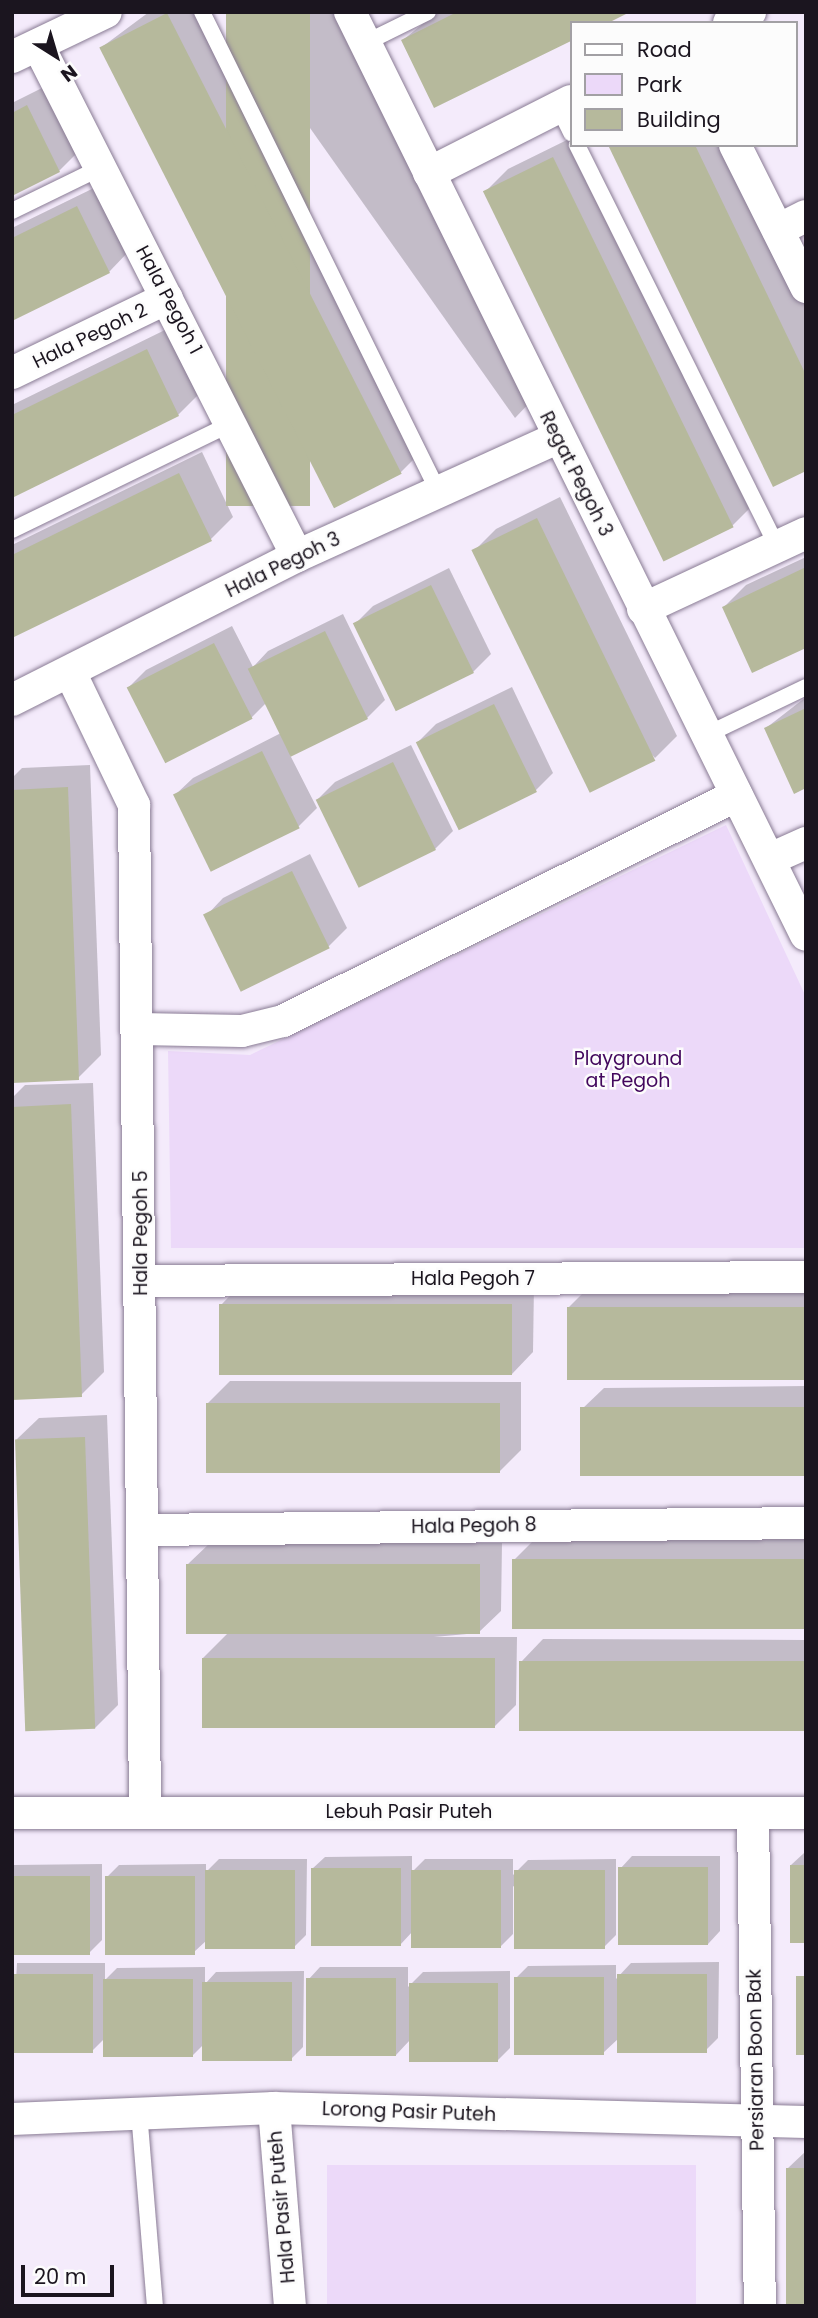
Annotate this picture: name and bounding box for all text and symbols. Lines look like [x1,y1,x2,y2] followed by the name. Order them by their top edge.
[21,21,91,91] north arrow
[570,21,797,147] legend
[637,35,692,64] text: Road
[55,58,83,88] text: N
[637,70,682,99] text: Park
[637,105,721,134] text: Building
[131,242,207,358] street label: Hala Pegoh 1
[29,298,151,374] street label: Hala Pegoh 2
[535,408,617,540] street label: Regat Pegoh 3
[222,527,344,603] street label: Hala Pegoh 3
[574,1048,682,1092] park label: Playground at Pegoh
[130,1170,152,1296] street label: Hala Pegoh 5
[411,1268,535,1290] street label: Hala Pegoh 7
[411,1514,537,1538] street label: Hala Pegoh 8
[326,1801,492,1823] street label: Lebuh Pasir Puteh
[743,1969,769,2151] street label: Persiaran Boon Bak
[322,2098,496,2126] street label: Lorong Pasir Puteh
[264,2130,300,2284] street label: Hala Pasir Puteh
[24,2252,117,2296] scale bar
[34,2262,87,2291] text: 20 m

